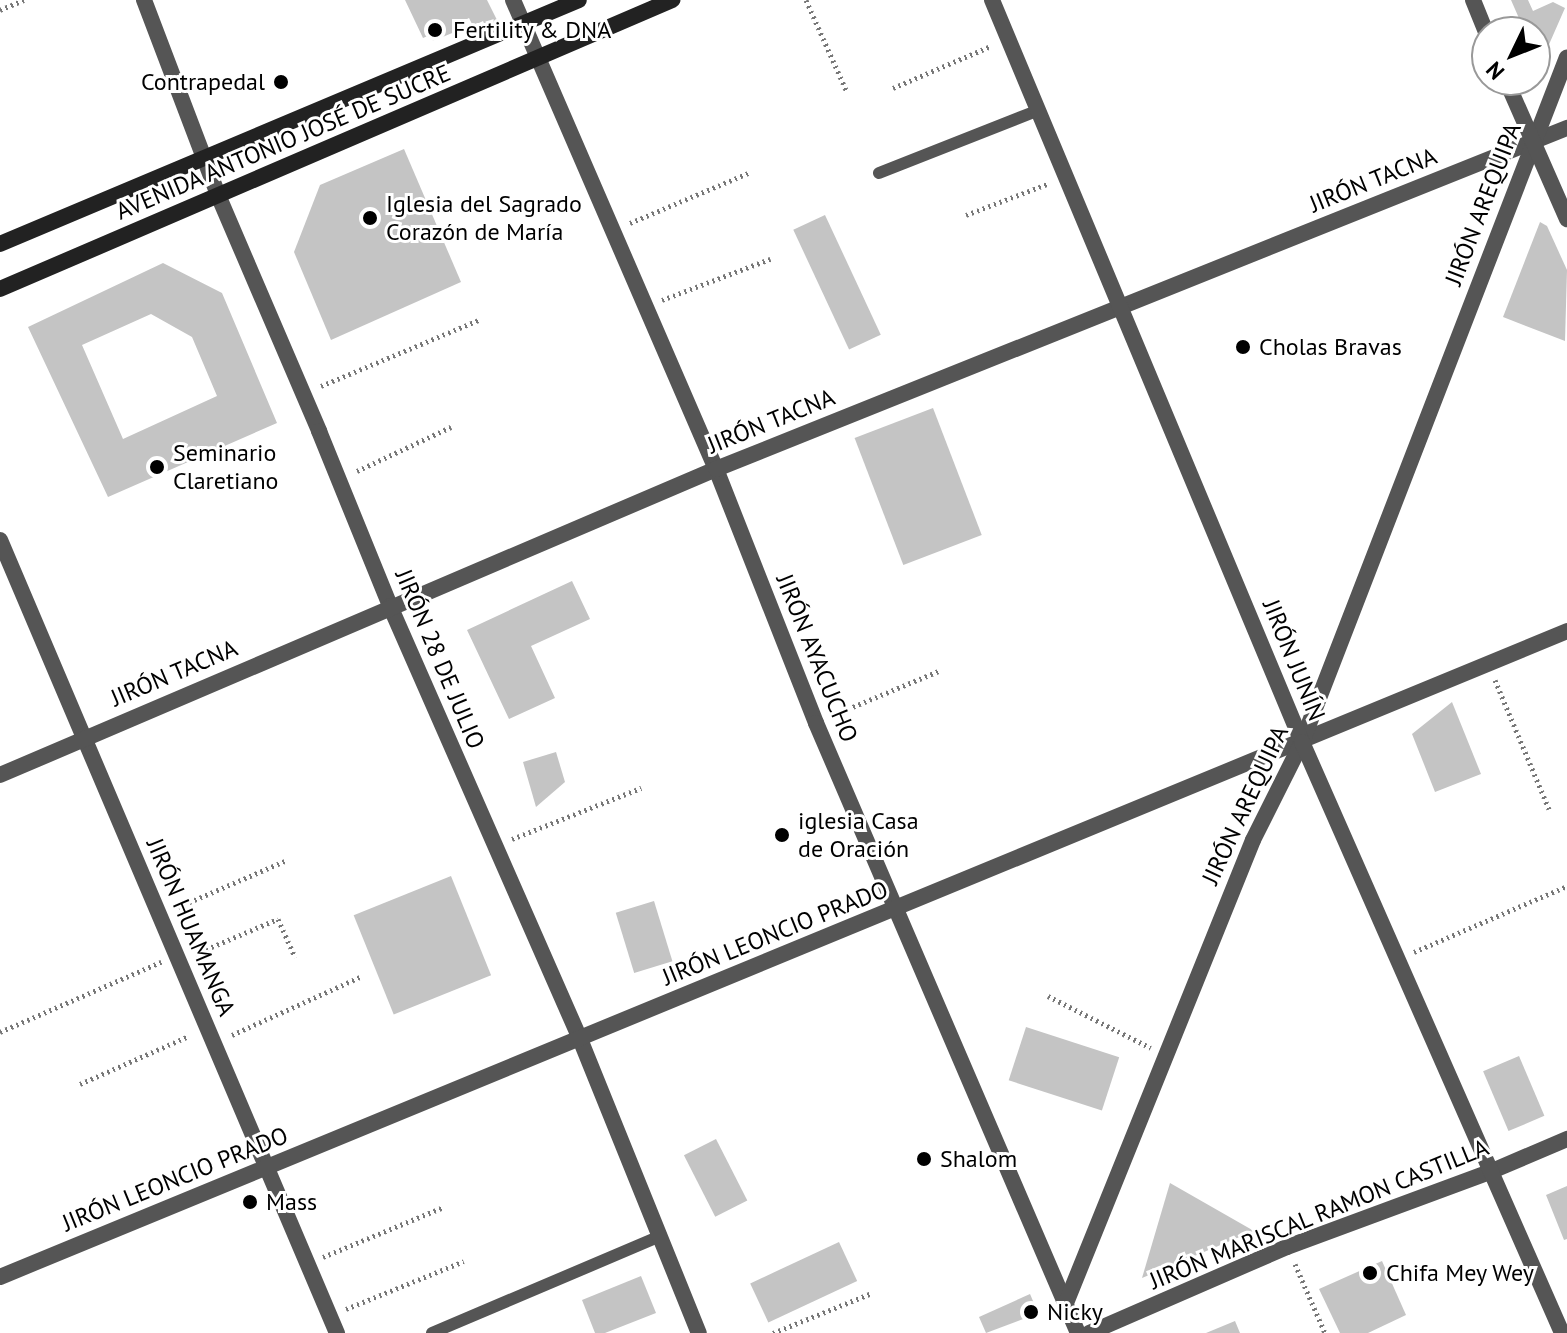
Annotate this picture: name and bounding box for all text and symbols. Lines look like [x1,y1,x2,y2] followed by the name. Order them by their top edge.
[453,16,612,44] place label: Fertility & DNA
[1471,16,1551,96] north arrow
[424,19,446,41] marker: Fertility & DNA
[1480,56,1510,86] text: N
[111,58,455,226] street label: AVENIDA ANTONIO JOSÉ DE SUCRE
[141,68,265,96] place label: Contrapedal
[272,73,290,91] marker: Contrapedal
[1439,118,1527,290] street label: JIRÓN AREQUIPA
[1305,141,1441,219] street label: JIRÓN TACNA
[386,190,582,246] place label: Iglesia del Sagrado Corazón de María
[361,209,379,227] marker: Iglesia del Sagrado Corazón de María
[1259,333,1402,361] place label: Cholas Bravas
[1234,338,1252,356] marker: Cholas Bravas
[703,382,839,460] street label: JIRÓN TACNA
[173,439,278,495] place label: Seminario Claretiano
[148,458,166,476] marker: Seminario Claretiano
[389,565,491,753] street label: JIRÓN 28 DE JULIO
[770,569,864,747] street label: JIRÓN AYACUCHO
[1257,595,1331,725] street label: JIRÓN JUNÍN
[106,633,242,713] street label: JIRÓN TACNA
[1196,721,1294,889] street label: JIRÓN AREQUIPA
[798,807,919,863] place label: iglesia Casa de Oración
[773,826,791,844] marker: iglesia Casa de Oración
[141,834,241,1020] street label: JIRÓN HUAMANGA
[658,875,892,991] street label: JIRÓN LEONCIO PRADO
[58,1121,292,1237] street label: JIRÓN LEONCIO PRADO
[1145,1132,1493,1296] street label: JIRÓN MARISCAL RAMON CASTILLA
[940,1145,1017,1173] place label: Shalom
[915,1150,933,1168] marker: Shalom
[266,1188,317,1216] place label: Mass
[241,1193,259,1211] marker: Mass
[1386,1259,1535,1287] place label: Chifa Mey Wey
[1361,1264,1379,1282] marker: Chifa Mey Wey
[1047,1298,1103,1326] place label: Nicky
[1022,1303,1040,1321] marker: Nicky

